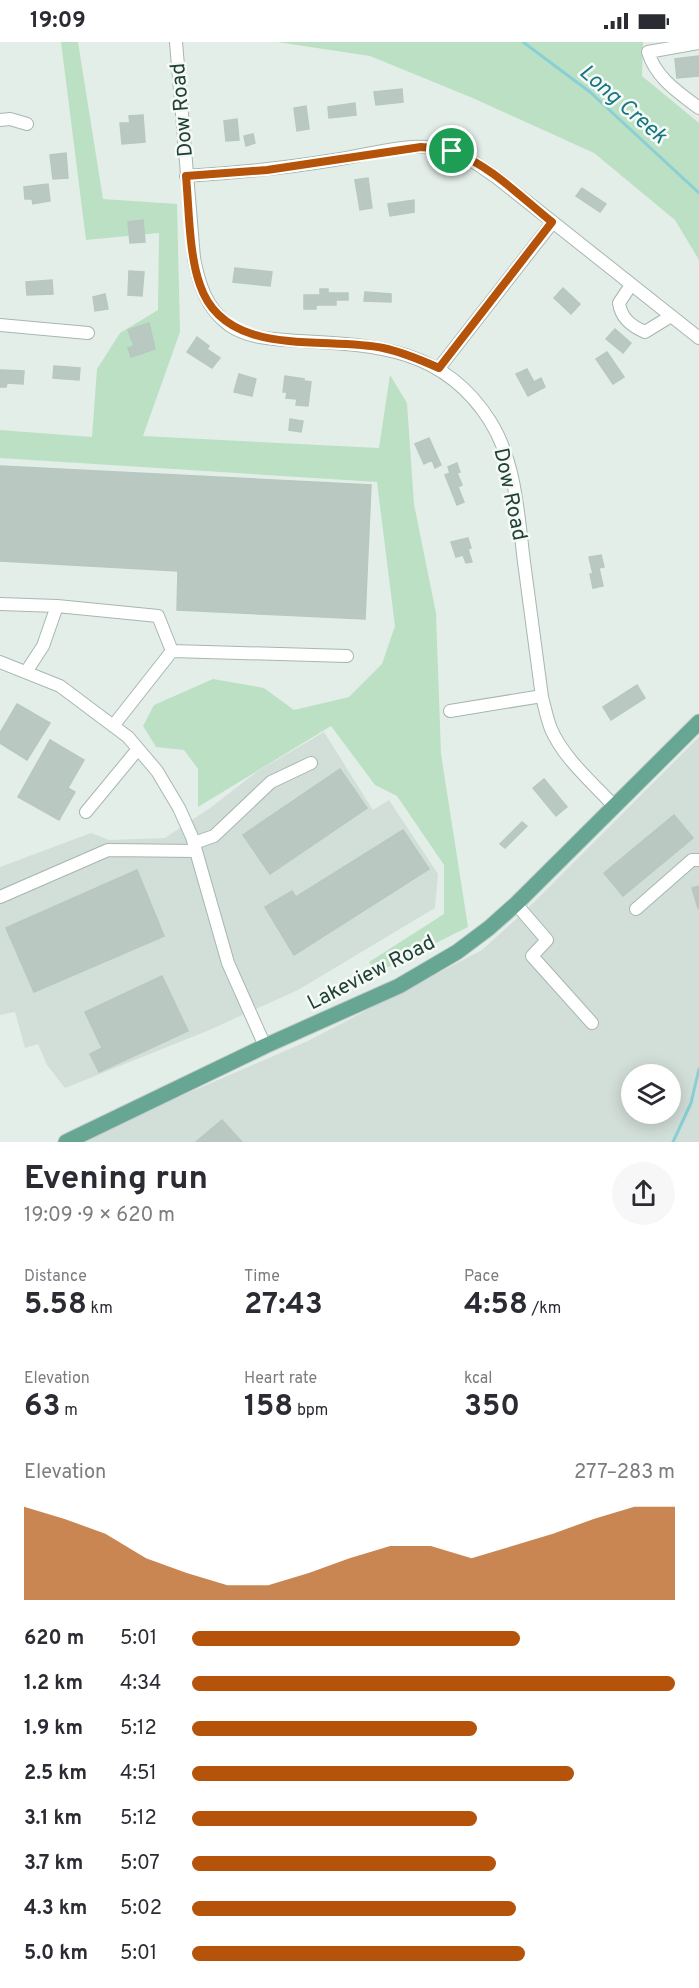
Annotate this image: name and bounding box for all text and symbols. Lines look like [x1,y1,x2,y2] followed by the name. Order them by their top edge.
[30,8,86,35] text: 19:09
[573,59,673,151] water label: Long Creek
[165,62,200,158] street label: Dow Road
[426,125,477,176] pin
[435,134,468,167] icon: arrive
[487,445,533,543] street label: Dow Road
[303,930,440,1017] street label: Lakeview Road
[621,1064,681,1124] map controls
[621,1064,681,1124] button: layers
[24,1159,208,1201] text: Evening run
[612,1162,675,1225] button: share
[24,1203,175,1229] text: 19:09 · 9 × 620 m
[24,1267,87,1287] text: Distance
[244,1267,280,1287] text: Time
[464,1267,499,1287] text: Pace
[24,1287,87,1324] text: 5.58
[244,1287,323,1324] text: 27:43
[464,1287,528,1324] text: 4:58
[87,1299,113,1319] text: km
[528,1299,561,1319] text: /km
[24,1369,90,1389] text: Elevation
[244,1369,317,1389] text: Heart rate
[464,1369,492,1389] text: kcal
[24,1389,60,1426] text: 63
[244,1389,293,1426] text: 158
[464,1389,520,1426] text: 350
[60,1401,78,1421] text: m
[293,1401,328,1421] text: bpm
[24,1460,106,1486] text: Elevation
[574,1460,675,1486] text: 277–283 m
[24,1626,84,1652] text: 620 m
[120,1626,157,1652] text: 5:01
[24,1671,83,1697] text: 1.2 km
[120,1671,161,1697] text: 4:34
[24,1716,83,1742] text: 1.9 km
[120,1716,157,1742] text: 5:12
[24,1761,87,1787] text: 2.5 km
[120,1761,157,1787] text: 4:51
[24,1806,82,1832] text: 3.1 km
[120,1806,157,1832] text: 5:12
[24,1851,83,1877] text: 3.7 km
[120,1851,160,1877] text: 5:07
[24,1896,87,1922] text: 4.3 km
[120,1896,162,1922] text: 5:02
[24,1941,88,1967] text: 5.0 km
[120,1941,157,1967] text: 5:01

